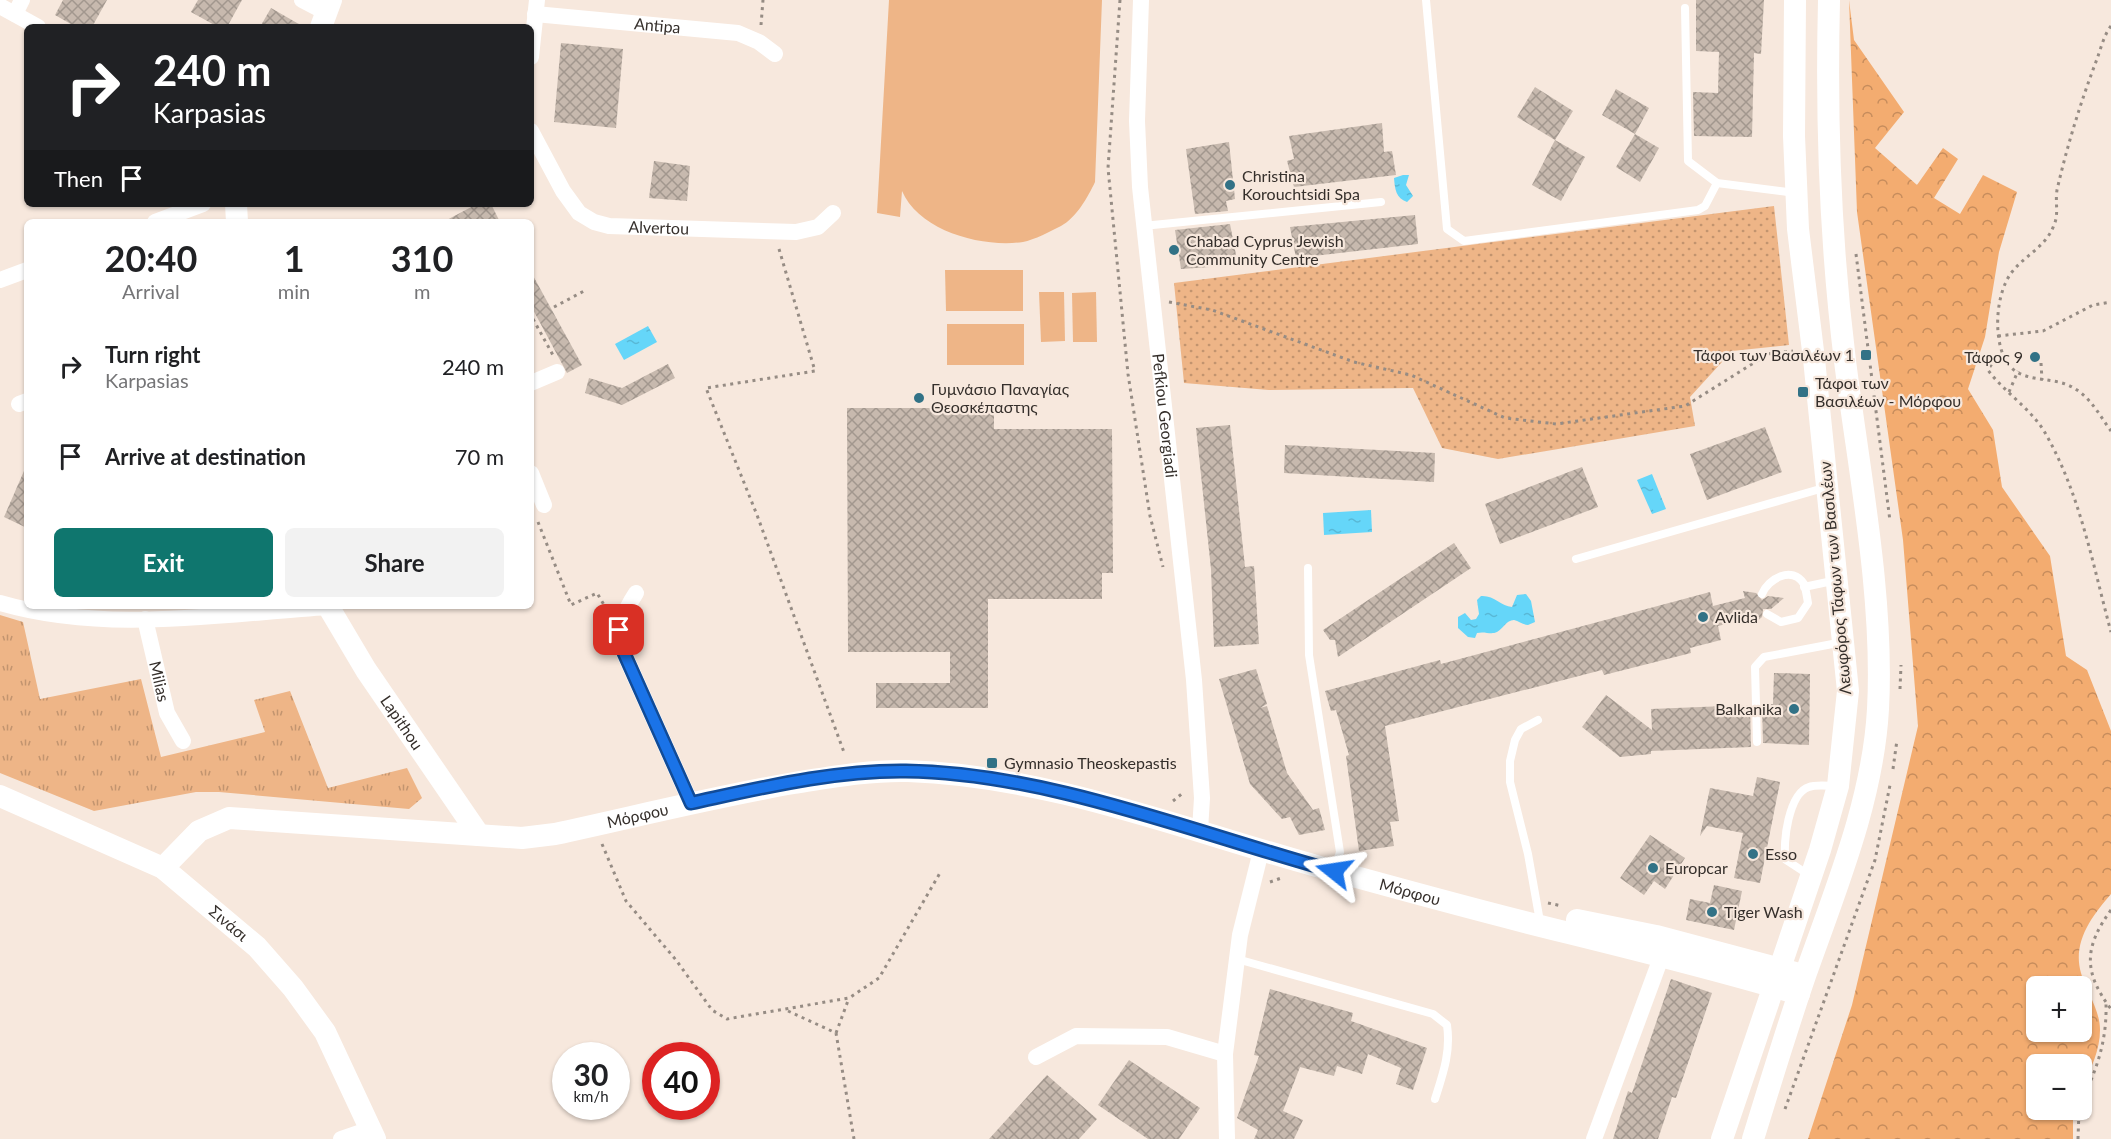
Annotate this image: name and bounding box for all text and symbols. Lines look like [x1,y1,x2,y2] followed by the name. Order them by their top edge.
[634,13,682,37] street label: Antipa
[153,45,271,95] text: 240 m
[54,48,132,126] icon: right
[153,96,266,129] text: Karpasias
[115,162,148,195] icon: arrive
[54,165,103,192] text: Then
[1242,166,1360,203] place label: Christina Korouchtsidi Spa
[1223,178,1237,192] marker: Christina Korouchtsidi Spa
[628,217,689,238] street label: Alvertou
[1186,231,1344,268] place label: Chabad Cyprus Jewish Community Centre
[105,236,197,280] text: 20:40
[284,236,305,280] text: 1
[391,236,453,280] text: 310
[1167,243,1181,257] marker: Chabad Cyprus Jewish Community Centre
[122,279,180,303] text: Arrival
[278,279,310,303] text: min
[414,279,430,303] text: m
[105,341,200,368] text: Turn right
[1693,345,1854,364] place label: Τάφοι των Βασιλέων 1
[1964,347,2023,366] place label: Τάφος 9
[1859,348,1873,362] marker: Τάφοι των Βασιλέων 1
[54,350,87,383] icon: right
[2028,350,2042,364] marker: Τάφος 9
[1149,352,1182,479] street label: Pefkiou Georgiadi
[442,353,504,380] text: 240 m
[105,368,189,392] text: Karpasias
[1815,373,1961,410] place label: Τάφοι των Βασιλέων - Μόρφου
[931,379,1070,416] place label: Γυμνάσιο Παναγίας Θεοσκέπαστης
[1796,385,1810,399] marker: Τάφοι των Βασιλέων - Μόρφου
[912,391,926,405] marker: Γυμνάσιο Παναγίας Θεοσκέπαστης
[54,440,87,473] icon: arrive
[105,443,306,470] text: Arrive at destination
[455,443,504,470] text: 70 m
[1815,460,1854,696] street label: Λεωφόρος Τάφων των Βασιλέων
[54,528,273,597] button: Exit
[285,528,504,597] button: Share
[593,604,644,655] pin
[1715,607,1758,626] place label: Avlida
[1696,610,1710,624] marker: Avlida
[602,613,635,646] icon: arrive
[146,659,174,703] street label: Milias
[377,691,428,753] street label: Lapithou
[1715,699,1782,718] place label: Balkanika
[1787,702,1801,716] marker: Balkanika
[1004,753,1177,772] place label: Gymnasio Theoskepastis
[985,756,999,770] marker: Gymnasio Theoskepastis
[605,799,670,831] street label: Μόρφου
[1302,839,1366,903] position arrow
[1765,844,1797,863] place label: Esso
[1746,847,1760,861] marker: Esso
[1665,858,1728,877] place label: Europcar
[1646,861,1660,875] marker: Europcar
[1378,874,1443,909] street label: Μόρφου
[206,901,253,945] street label: Σινάσι
[1724,902,1803,921] place label: Tiger Wash
[1705,905,1719,919] marker: Tiger Wash
[2026,976,2092,1120] map controls
[2026,976,2092,1042] button: +
[642,1042,720,1120] speed limit sign: 40
[2026,1054,2092,1120] button: −
[574,1056,608,1092] text: 30
[573,1087,609,1105] text: km/h

